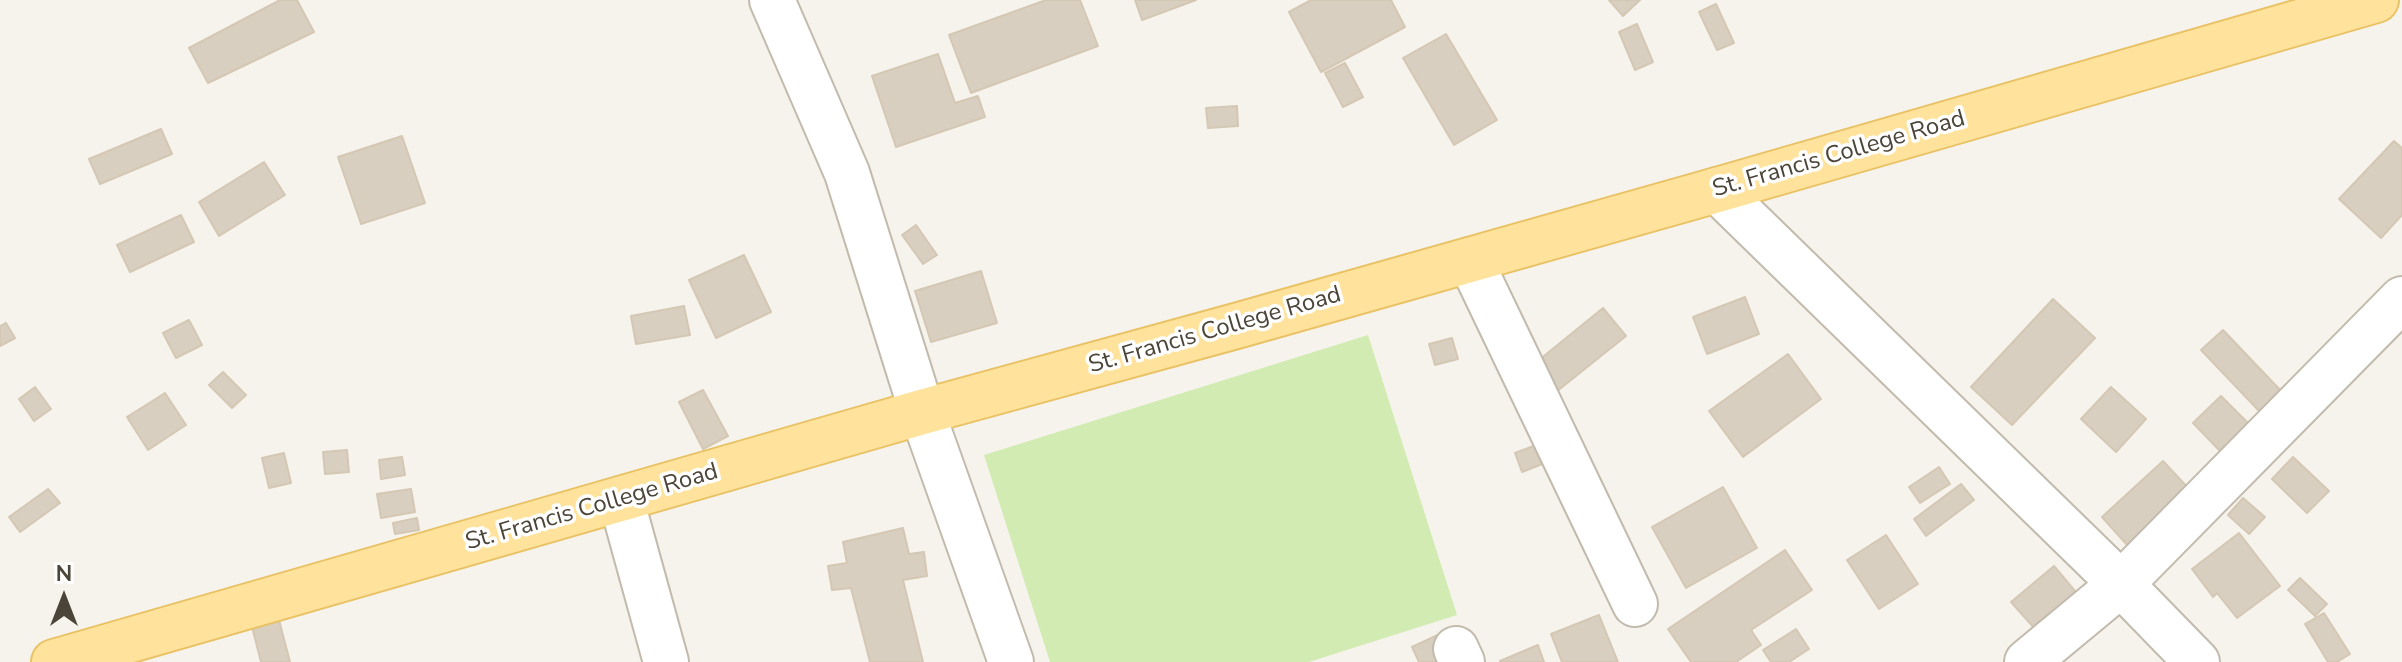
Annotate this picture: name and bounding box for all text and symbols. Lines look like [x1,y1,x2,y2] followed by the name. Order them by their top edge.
[1709,105,1969,205] street label: St. Francis College Road
[1085,281,1345,381] street label: St. Francis College Road
[462,458,722,558] street label: St. Francis College Road
[24,558,104,638] north arrow
[56,559,72,589] text: N

